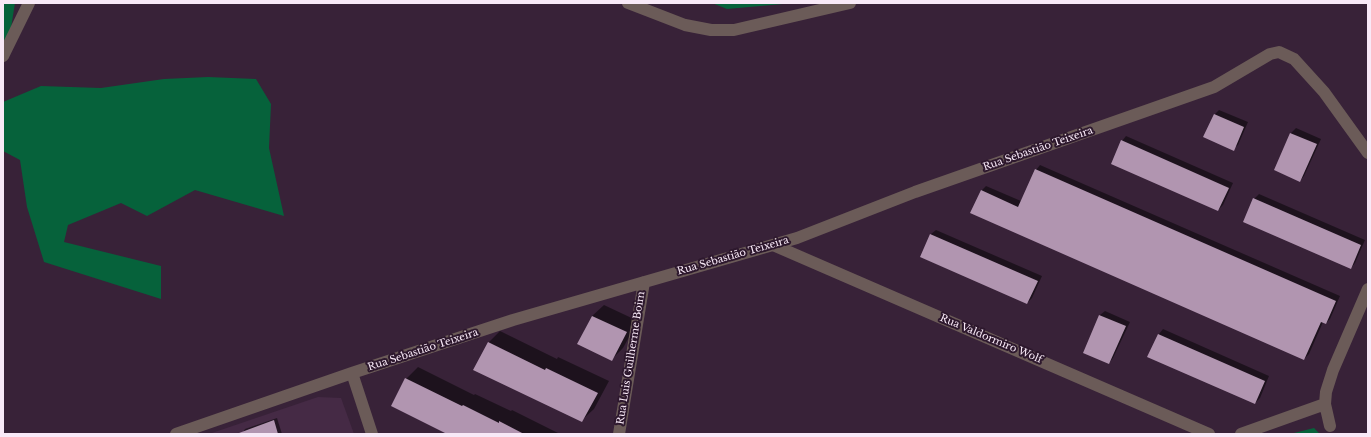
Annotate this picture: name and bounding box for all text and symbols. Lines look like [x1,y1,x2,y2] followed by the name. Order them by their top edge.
[982,125,1094,173] street label: Rua Sebastião Teixeira
[676,234,790,278] street label: Rua Sebastião Teixeira
[615,290,647,426] street label: Rua Luis Guilherme Boim
[938,312,1044,366] street label: Rua Valdormiro Wolf
[366,326,480,374] street label: Rua Sebastião Teixeira

